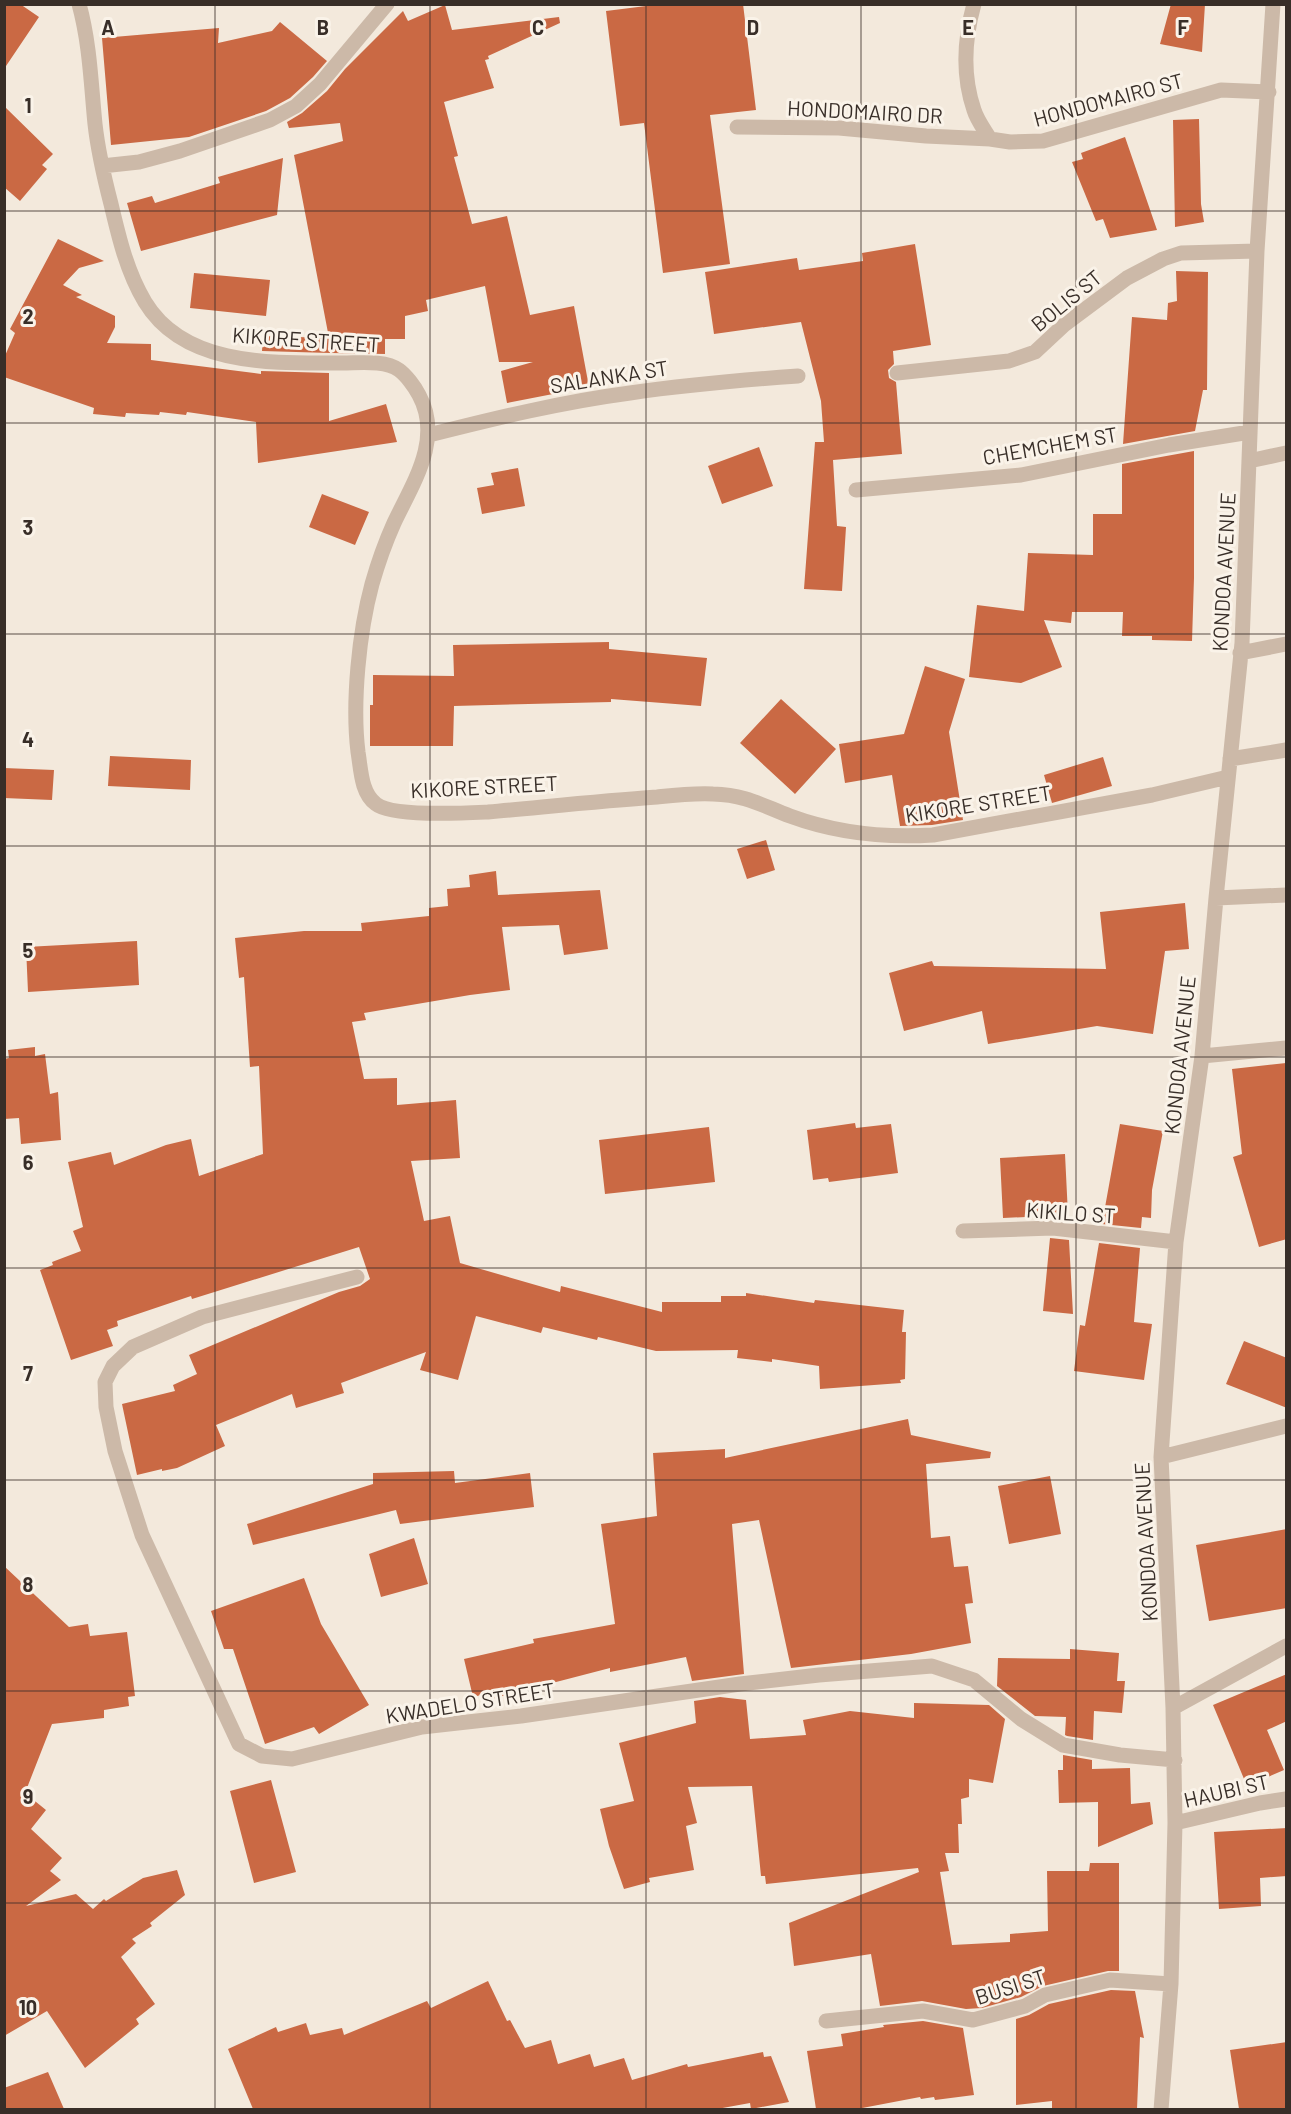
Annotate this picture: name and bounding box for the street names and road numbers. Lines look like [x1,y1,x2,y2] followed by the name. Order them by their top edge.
[1030,67,1186,131] street label: HONDOMAIRO ST
[787,94,943,128] street label: HONDOMAIRO DR
[1026,264,1106,336] street label: BOLIS ST
[231,321,381,357] street label: KIKORE STREET
[548,354,670,398] street label: SALANKA ST
[981,421,1119,469] street label: CHEMCHEM ST
[1206,492,1240,652] street label: KONDOA AVENUE
[410,770,558,802] street label: KIKORE STREET
[903,779,1053,827] street label: KIKORE STREET
[1158,974,1200,1136] street label: KONDOA AVENUE
[1026,1196,1117,1228] street label: KIKILO ST
[1128,1462,1162,1622] street label: KONDOA AVENUE
[384,1676,556,1728] street label: KWADELO STREET
[1181,1768,1271,1812] street label: HAUBI ST
[972,1963,1048,2009] street label: BUSI ST

